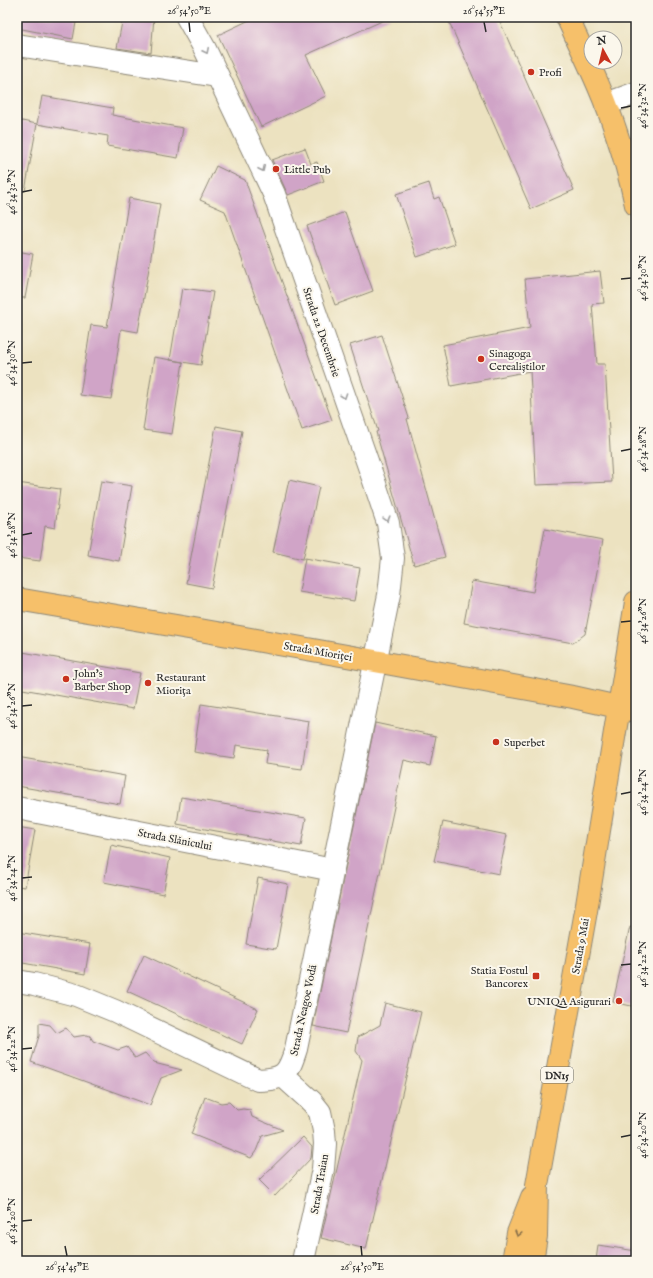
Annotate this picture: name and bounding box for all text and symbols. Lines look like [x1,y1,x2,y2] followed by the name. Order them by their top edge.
[167,5,211,18] text: 26°54'50"E
[463,5,505,18] text: 26°54'55"E
[583,30,623,70] north arrow
[595,33,608,49] text: N
[201,47,209,55] one-way arrow
[539,66,562,80] place label: Profi
[526,67,536,77] marker: Profi
[637,83,650,129] text: 46°34'32"N
[284,163,331,177] place label: Little Pub
[257,164,265,172] one-way arrow
[271,164,281,174] marker: Little Pub
[6,169,19,215] text: 46°34'32"N
[637,255,650,301] text: 46°34'30"N
[299,286,343,379] street label: Strada 22 Decembrie
[6,340,19,386] text: 46°34'30"N
[489,347,545,374] place label: Sinagoga Cerealiștilor
[476,354,486,364] marker: Sinagoga Cerealiștilor
[340,392,348,399] one-way arrow
[637,426,650,472] text: 46°34'28"N
[6,512,19,558] text: 46°34'28"N
[382,515,391,522] one-way arrow
[637,598,650,644] text: 46°34'26"N
[283,639,353,665] street label: Strada Mioriței
[72,667,131,694] place label: John's Barber Shop
[156,671,206,698] place label: Restaurant Miorița
[61,674,71,684] marker: John's Barber Shop
[143,678,153,688] marker: Restaurant Miorița
[6,683,19,729] text: 46°34'26"N
[504,736,545,750] place label: Superbet
[491,737,501,747] marker: Superbet
[637,768,650,815] text: 46°34'24"N
[136,826,213,854] street label: Strada Slănicului
[6,854,19,901] text: 46°34'24"N
[569,917,593,975] street label: Strada 9 Mai
[637,940,650,987] text: 46°34'22"N
[287,963,321,1057] street label: Strada Neagoe Vodă
[471,964,529,991] place label: Statia Fostul Bancorex
[531,971,541,981] marker: Statia Fostul Bancorex
[527,995,611,1009] place label: UNIQA Asigurari
[614,996,624,1006] marker: UNIQA Asigurari
[6,1025,19,1072] text: 46°34'22"N
[541,1067,573,1083] road number: DN15
[637,1111,650,1158] text: 46°34'20"N
[308,1153,332,1215] street label: Strada Traian
[6,1197,19,1244] text: 46°34'20"N
[514,1231,523,1238] one-way arrow
[45,1261,89,1274] text: 26°54'45"E
[340,1261,384,1274] text: 26°54'50"E

